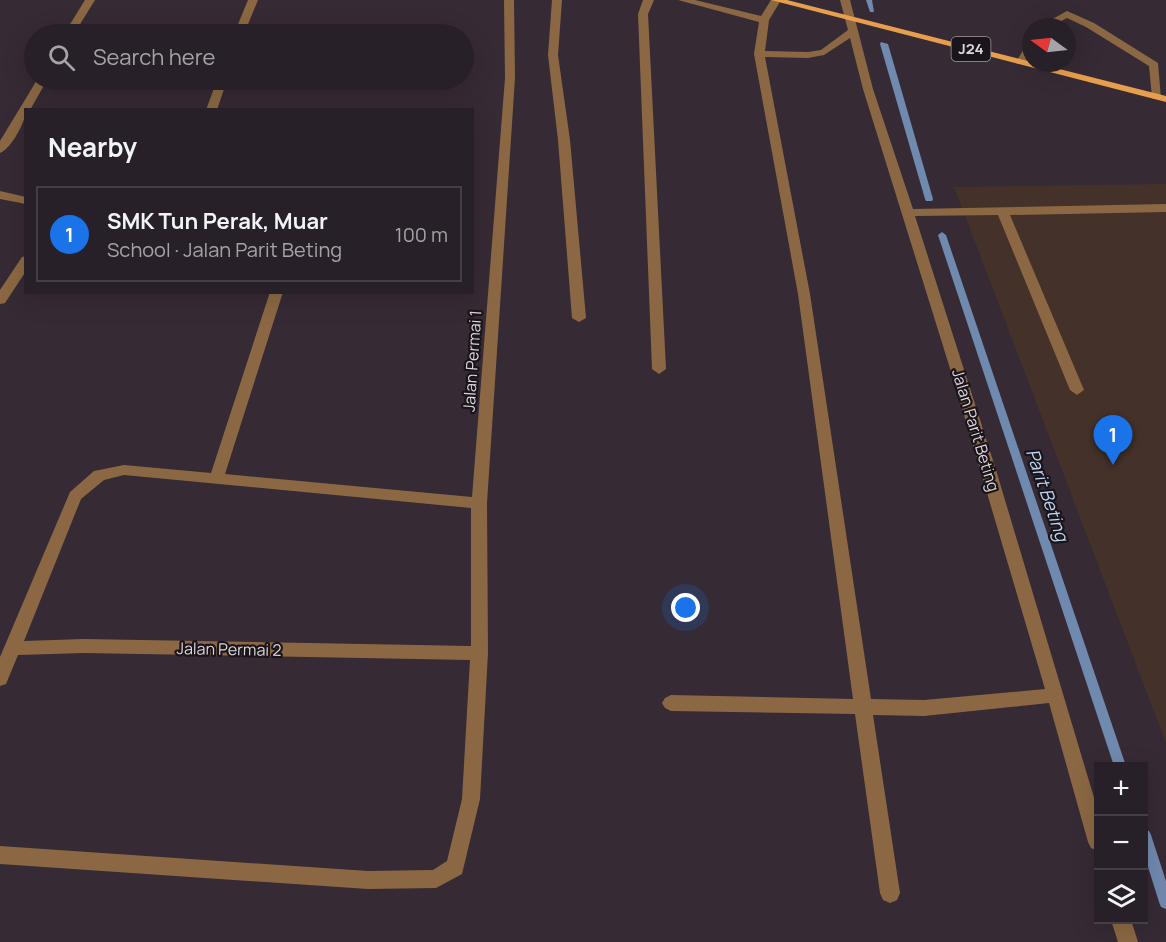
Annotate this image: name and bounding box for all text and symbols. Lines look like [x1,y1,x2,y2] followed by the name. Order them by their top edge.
[1022,18,1076,72] north arrow
[24,24,474,90] search box
[952,37,990,61] road number: J24
[45,41,78,74] icon: search
[93,42,215,72] text: Search here
[48,129,137,165] text: Nearby
[107,206,328,236] text: SMK Tun Perak, Muar
[65,221,74,248] text: 1
[395,221,448,248] text: 100 m
[107,236,342,263] text: School · Jalan Parit Beting
[457,309,487,413] street label: Jalan Permai 1
[947,366,1005,494] street label: Jalan Parit Beting
[1094,416,1132,465] pin: 1
[1021,445,1075,545] water label: Parit Beting
[671,593,700,622] your location
[176,637,282,661] street label: Jalan Permai 2
[1094,762,1148,924] map controls
[1094,762,1148,816] button: +
[1094,816,1148,870] button: −
[1094,870,1148,924] button: layers

